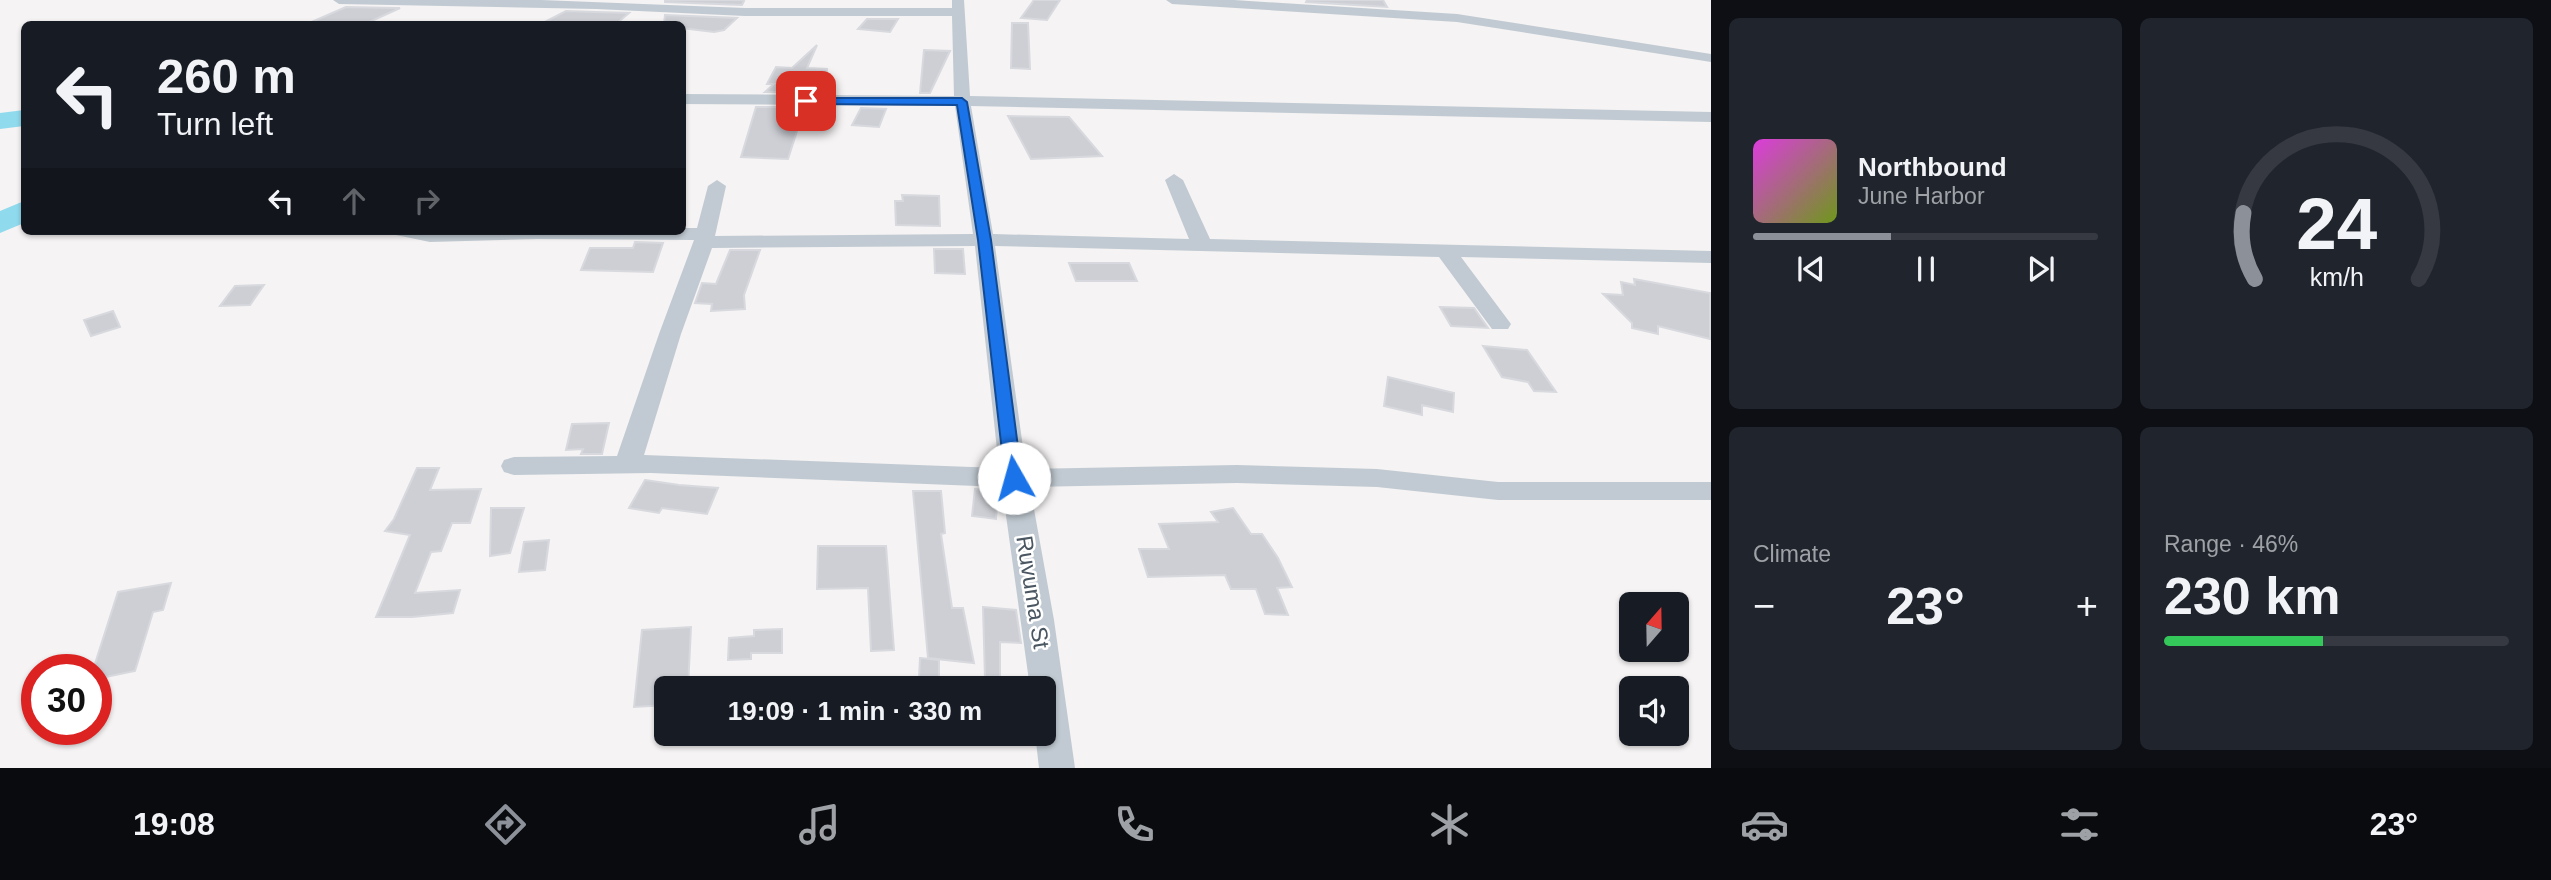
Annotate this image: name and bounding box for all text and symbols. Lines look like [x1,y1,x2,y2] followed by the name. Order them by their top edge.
[42,49,133,140] icon: left
[157,49,296,103] text: 260 m
[776,71,836,131] pin
[787,82,825,120] icon: arrive
[157,106,273,142] text: Turn left
[1858,152,2007,182] text: Northbound
[262,182,300,220] icon: left
[335,182,373,220] icon: ahead
[408,182,446,220] icon: right
[1858,183,1985,209] text: June Harbor
[2296,184,2377,265] text: 24
[1792,250,1830,288] icon: previous
[1907,250,1945,288] icon: pause
[2022,250,2060,288] icon: next
[2309,263,2364,291] text: km/h
[977,441,1051,515] position arrow
[2164,531,2298,557] text: Range · 46%
[1011,534,1055,651] street label: Ruvuma St
[1753,541,1831,567] text: Climate
[2164,567,2340,625] text: 230 km
[1886,577,1965,635] text: 23°
[1753,585,1775,627] text: −
[2076,585,2098,627] text: +
[1619,592,1689,662] north arrow
[1619,592,1689,746] map controls
[21,654,112,745] speed limit sign: 30
[1619,676,1689,746] button: sound
[728,696,982,726] text: 19:09 · 1 min · 330 m
[481,800,530,849] icon: directions
[795,800,844,849] icon: music
[1110,800,1159,849] icon: phone
[1425,800,1474,849] icon: climate
[1740,800,1789,849] icon: car
[2055,800,2104,849] icon: filters
[133,806,215,842] text: 19:08
[2370,806,2418,842] text: 23°

